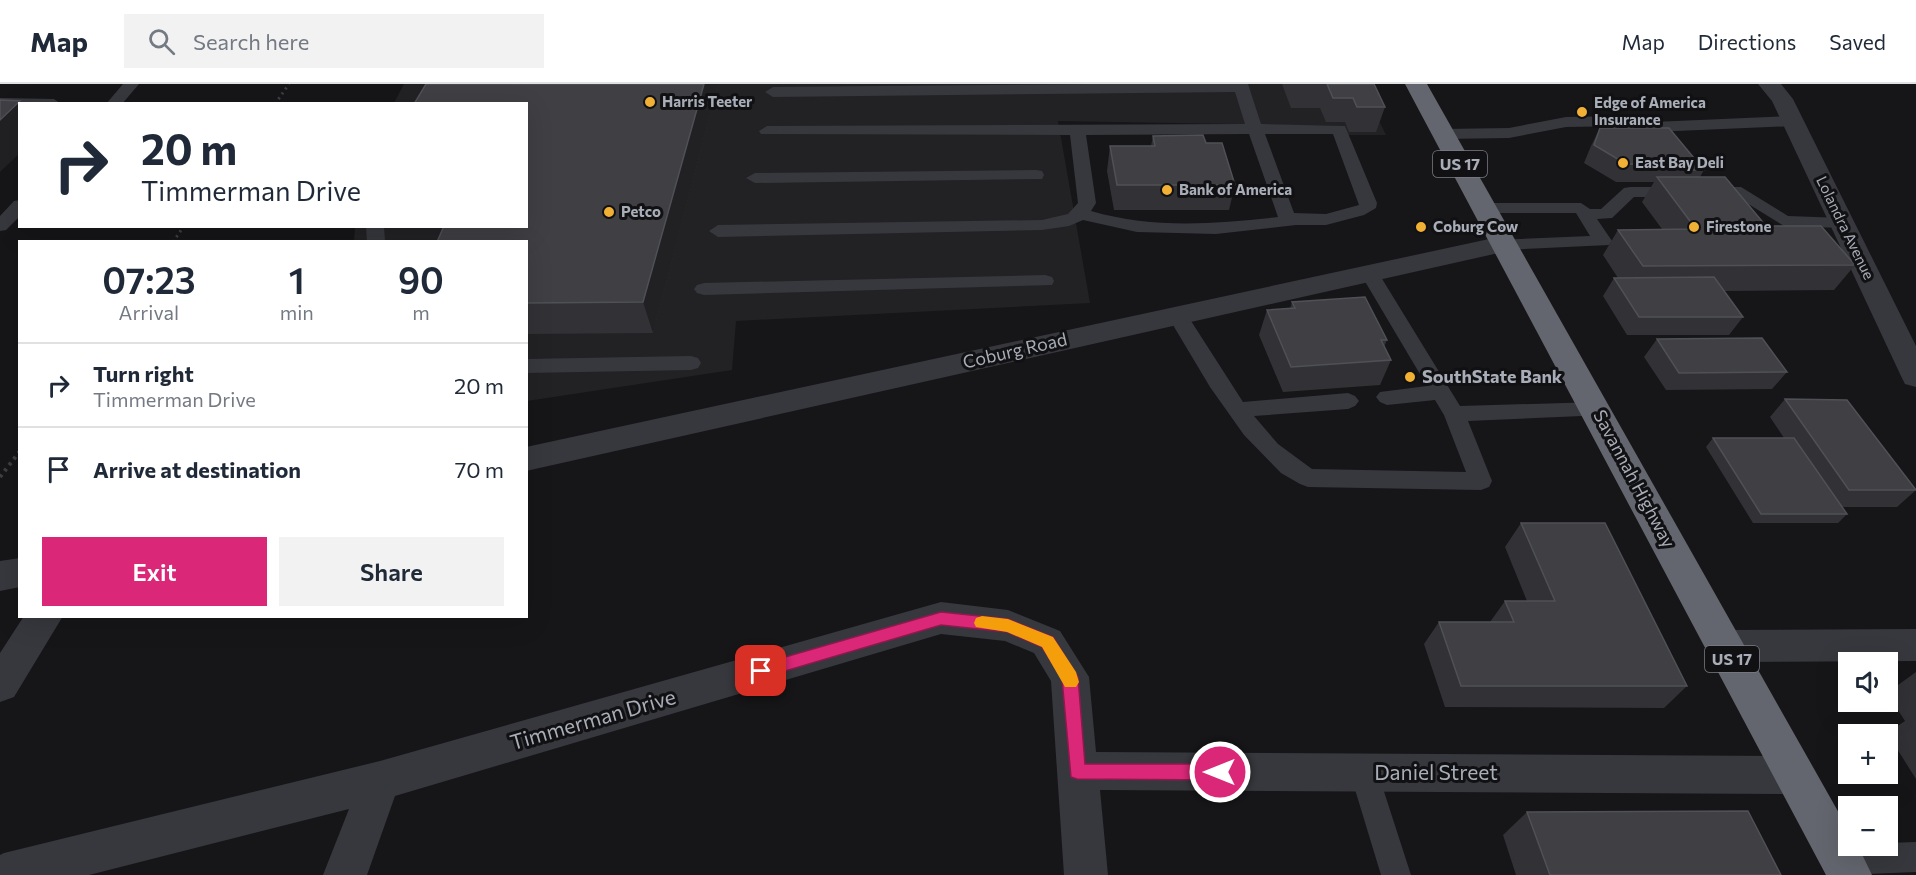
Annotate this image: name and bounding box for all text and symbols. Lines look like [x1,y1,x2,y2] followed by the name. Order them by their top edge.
[124,14,544,68] search box
[30,24,88,58] text: Map
[145,25,178,58] icon: search
[193,28,309,55] text: Search here
[1622,29,1665,54] text: Map
[1698,29,1796,54] text: Directions
[1829,29,1886,54] text: Saved
[662,92,752,110] place label: Harris Teeter
[1594,93,1706,128] place label: Edge of America Insurance
[643,95,657,109] marker: Harris Teeter
[1575,105,1589,119] marker: Edge of America Insurance
[141,122,237,174] text: 20 m
[42,126,120,204] icon: right
[1433,151,1487,177] road number: US 17
[1635,153,1724,171] place label: East Bay Deli
[1616,156,1630,170] marker: East Bay Deli
[1813,173,1879,282] street label: Lolandra Avenue
[141,174,361,207] text: Timmerman Drive
[1179,180,1292,198] place label: Bank of America
[1160,183,1174,197] marker: Bank of America
[621,202,661,220] place label: Petco
[602,205,616,219] marker: Petco
[1433,217,1519,235] place label: Coburg Cow
[1706,217,1772,235] place label: Firestone
[1414,220,1428,234] marker: Coburg Cow
[1687,220,1701,234] marker: Firestone
[102,257,196,301] text: 07:23
[289,257,305,301] text: 1
[398,257,444,301] text: 90
[119,300,179,324] text: Arrival
[280,300,314,324] text: min
[412,300,430,324] text: m
[961,327,1069,373] street label: Coburg Road
[93,360,194,387] text: Turn right
[1422,365,1563,387] place label: SouthState Bank
[42,369,75,402] icon: right
[1403,370,1417,384] marker: SouthState Bank
[454,372,504,399] text: 20 m
[93,387,256,411] text: Timmerman Drive
[1589,406,1680,551] street label: Savannah Highway
[42,453,75,486] icon: arrive
[93,456,301,483] text: Arrive at destination
[455,456,504,483] text: 70 m
[42,537,267,606] button: Exit
[279,537,504,606] button: Share
[735,645,786,696] pin
[1705,646,1759,672] road number: US 17
[1838,652,1898,856] map controls
[1838,652,1898,712] button: sound
[744,654,777,687] icon: arrive
[507,683,678,754] street label: Timmerman Drive
[1838,724,1898,784] button: +
[1188,740,1252,804] position arrow
[1374,759,1498,784] street label: Daniel Street
[1838,796,1898,856] button: −

